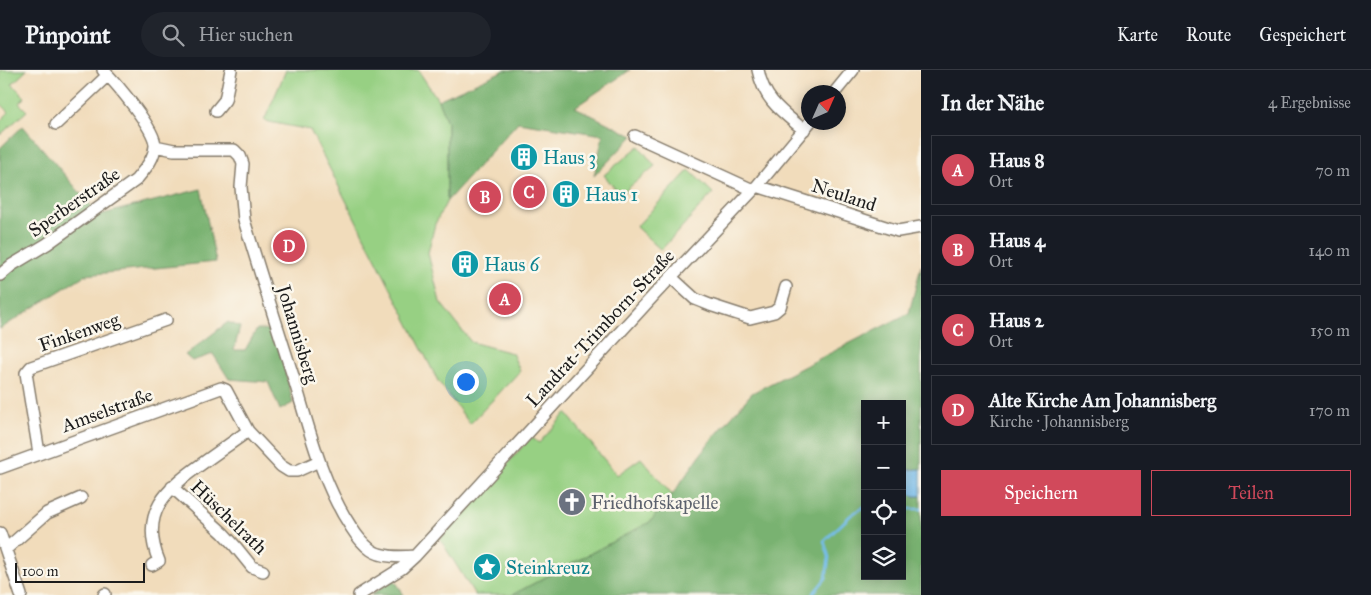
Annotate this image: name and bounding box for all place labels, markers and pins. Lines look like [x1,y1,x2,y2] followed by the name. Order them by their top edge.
[509,142,539,172] building icon: Haus 3
[543,146,596,169] place label: Haus 3
[513,173,545,211] pin: C
[469,178,501,216] pin: B
[551,179,581,209] building icon: Haus 1
[585,183,638,206] place label: Haus 1
[273,227,305,265] pin: D
[450,249,480,279] building icon: Haus 6
[484,253,541,276] place label: Haus 6
[489,280,521,318] pin: A
[557,487,587,517] church icon: Friedhofskapelle
[591,491,719,514] place label: Friedhofskapelle
[472,552,502,582] place icon: Steinkreuz
[506,556,590,579] place label: Steinkreuz

